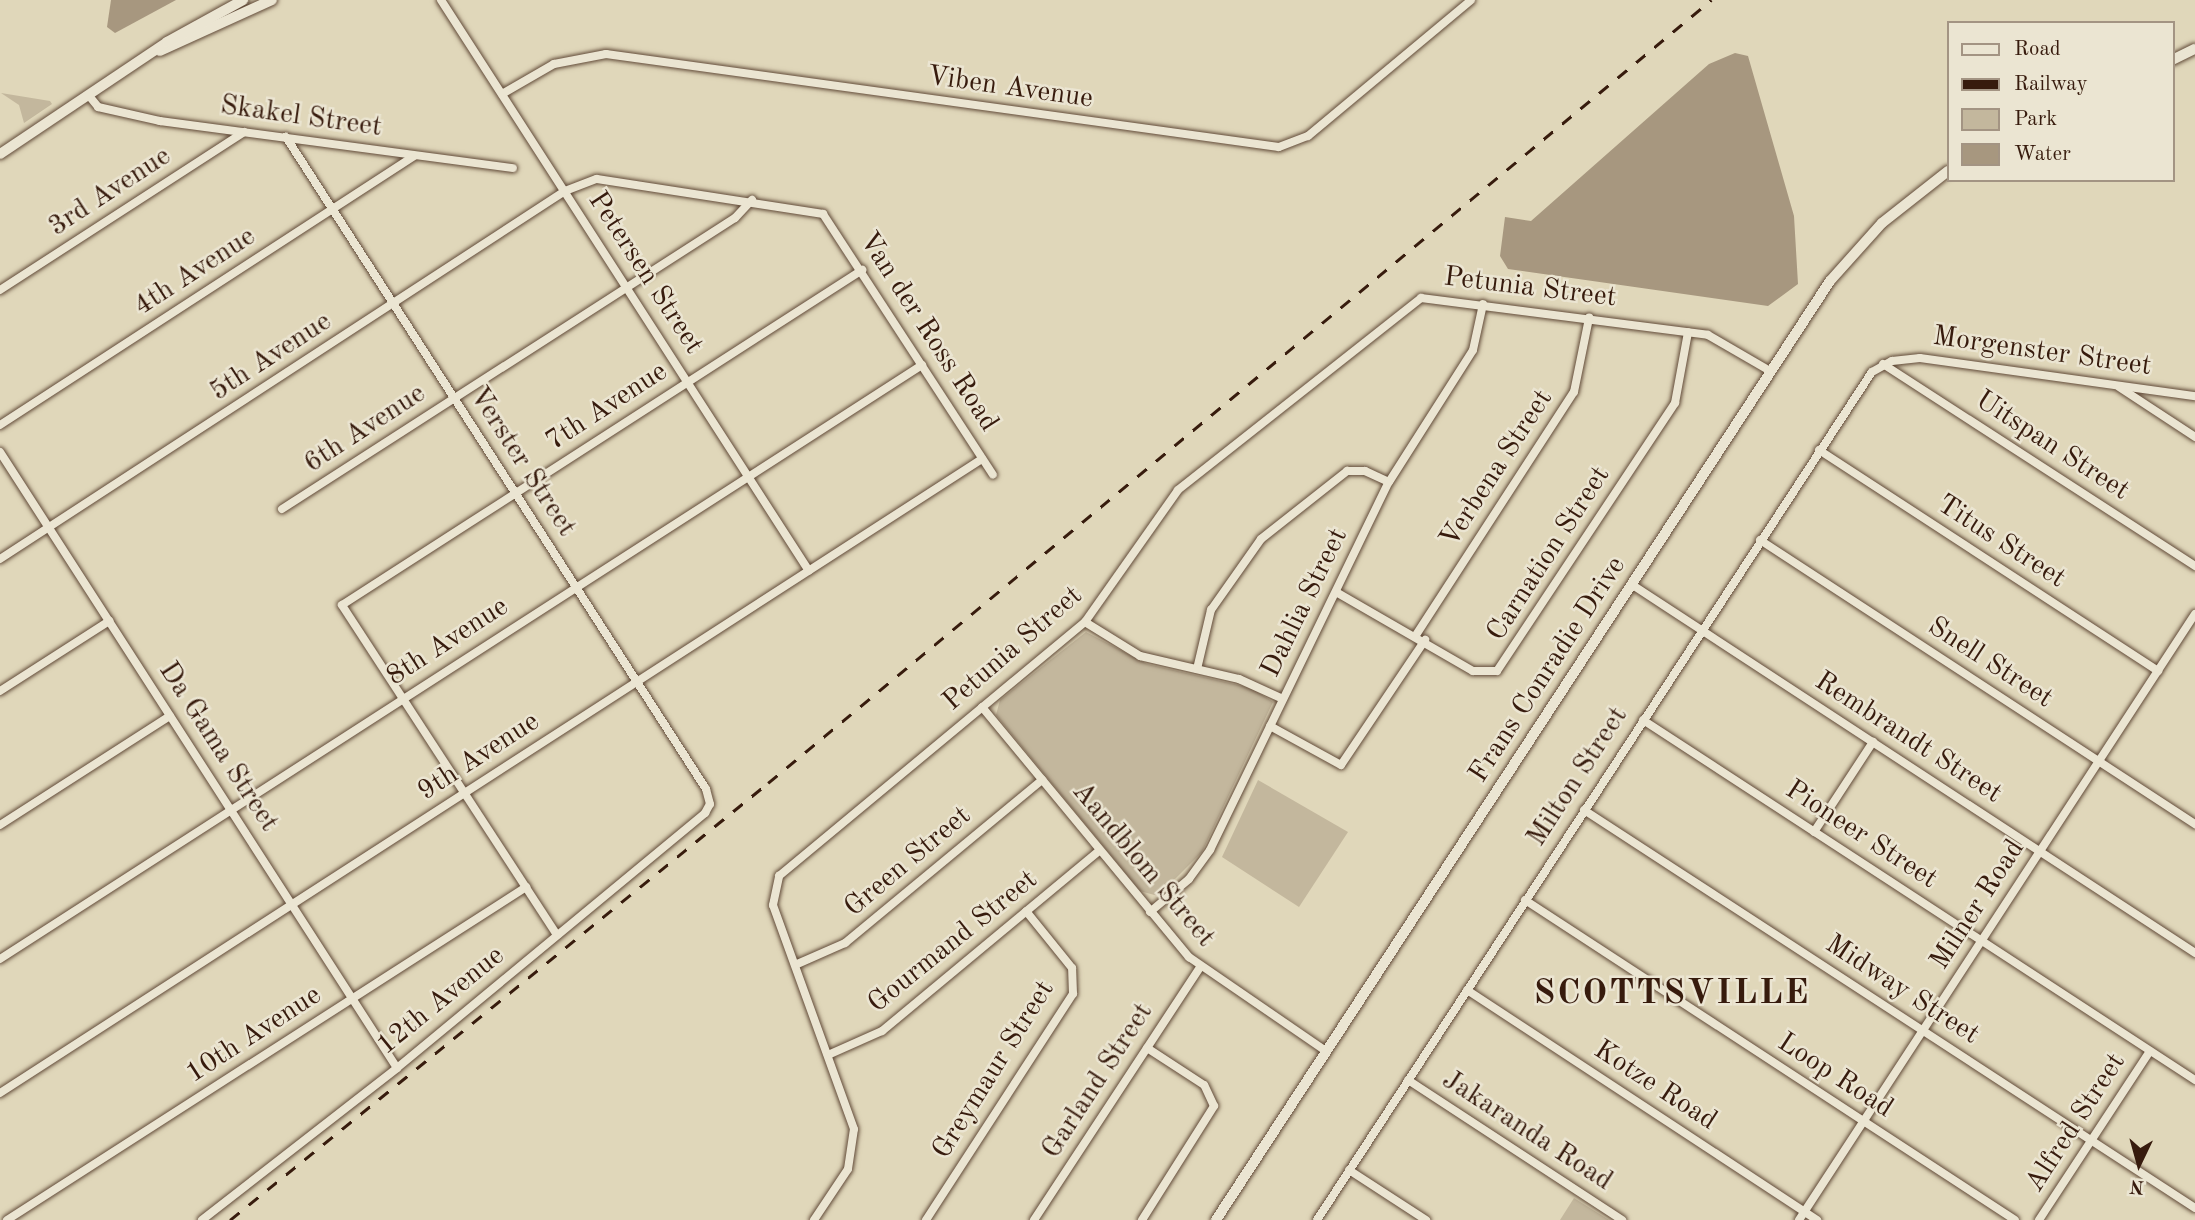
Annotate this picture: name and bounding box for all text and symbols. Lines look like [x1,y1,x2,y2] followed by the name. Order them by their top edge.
[1946,21,2174,182] legend
[2014,39,2061,60] text: Road
[925,60,1095,116] street label: Viben Avenue
[2014,74,2088,95] text: Railway
[218,89,384,145] street label: Skakel Street
[2014,109,2057,130] text: Park
[43,140,177,244] street label: 3rd Avenue
[2014,144,2071,165] text: Water
[580,186,710,360] street label: Petersen Street
[128,220,262,324] street label: 4th Avenue
[851,226,1005,438] street label: Van der Ross Road
[1442,261,1618,315] street label: Petunia Street
[204,305,338,409] street label: 5th Avenue
[1931,320,2153,384] street label: Morgenster Street
[540,355,674,459] street label: 7th Avenue
[298,377,432,481] street label: 6th Avenue
[461,381,583,543] street label: Verster Street
[1433,384,1561,554] street label: Verbena Street
[1969,384,2135,508] street label: Uitspan Street
[1480,460,1618,648] street label: Carnation Street
[1930,488,2072,596] street label: Titus Street
[1254,523,1356,683] street label: Dahlia Street
[1462,551,1634,789] street label: Frans Conradie Drive
[936,579,1090,719] street label: Petunia Street
[381,590,515,694] street label: 8th Avenue
[1921,610,2059,716] street label: Snell Street
[151,656,285,838] street label: Da Gama Street
[1808,665,2008,811] street label: Rembrandt Street
[1520,701,1636,853] street label: Milton Street
[412,705,546,809] street label: 9th Avenue
[1779,773,1943,897] street label: Pioneer Street
[1064,776,1222,954] street label: Aandblom Street
[838,799,978,925] street label: Green Street
[1924,834,2032,976] street label: Milner Road
[861,863,1045,1021] street label: Gourmand Street
[1819,928,1985,1052] street label: Midway Street
[370,939,512,1063] street label: 12th Avenue
[1535,973,1809,1015] district label: SCOTTSVILLE
[926,975,1062,1165] street label: Greymaur Street
[180,979,328,1091] street label: 10th Avenue
[1035,997,1161,1165] street label: Garland Street
[1771,1026,1899,1126] street label: Loop Road
[1587,1034,1723,1138] street label: Kotze Road
[2019,1047,2133,1199] street label: Alfred Street
[1435,1063,1619,1199] street label: Jakaranda Road
[2104,1129,2174,1199] north arrow
[2129,1175,2145,1196] text: N

